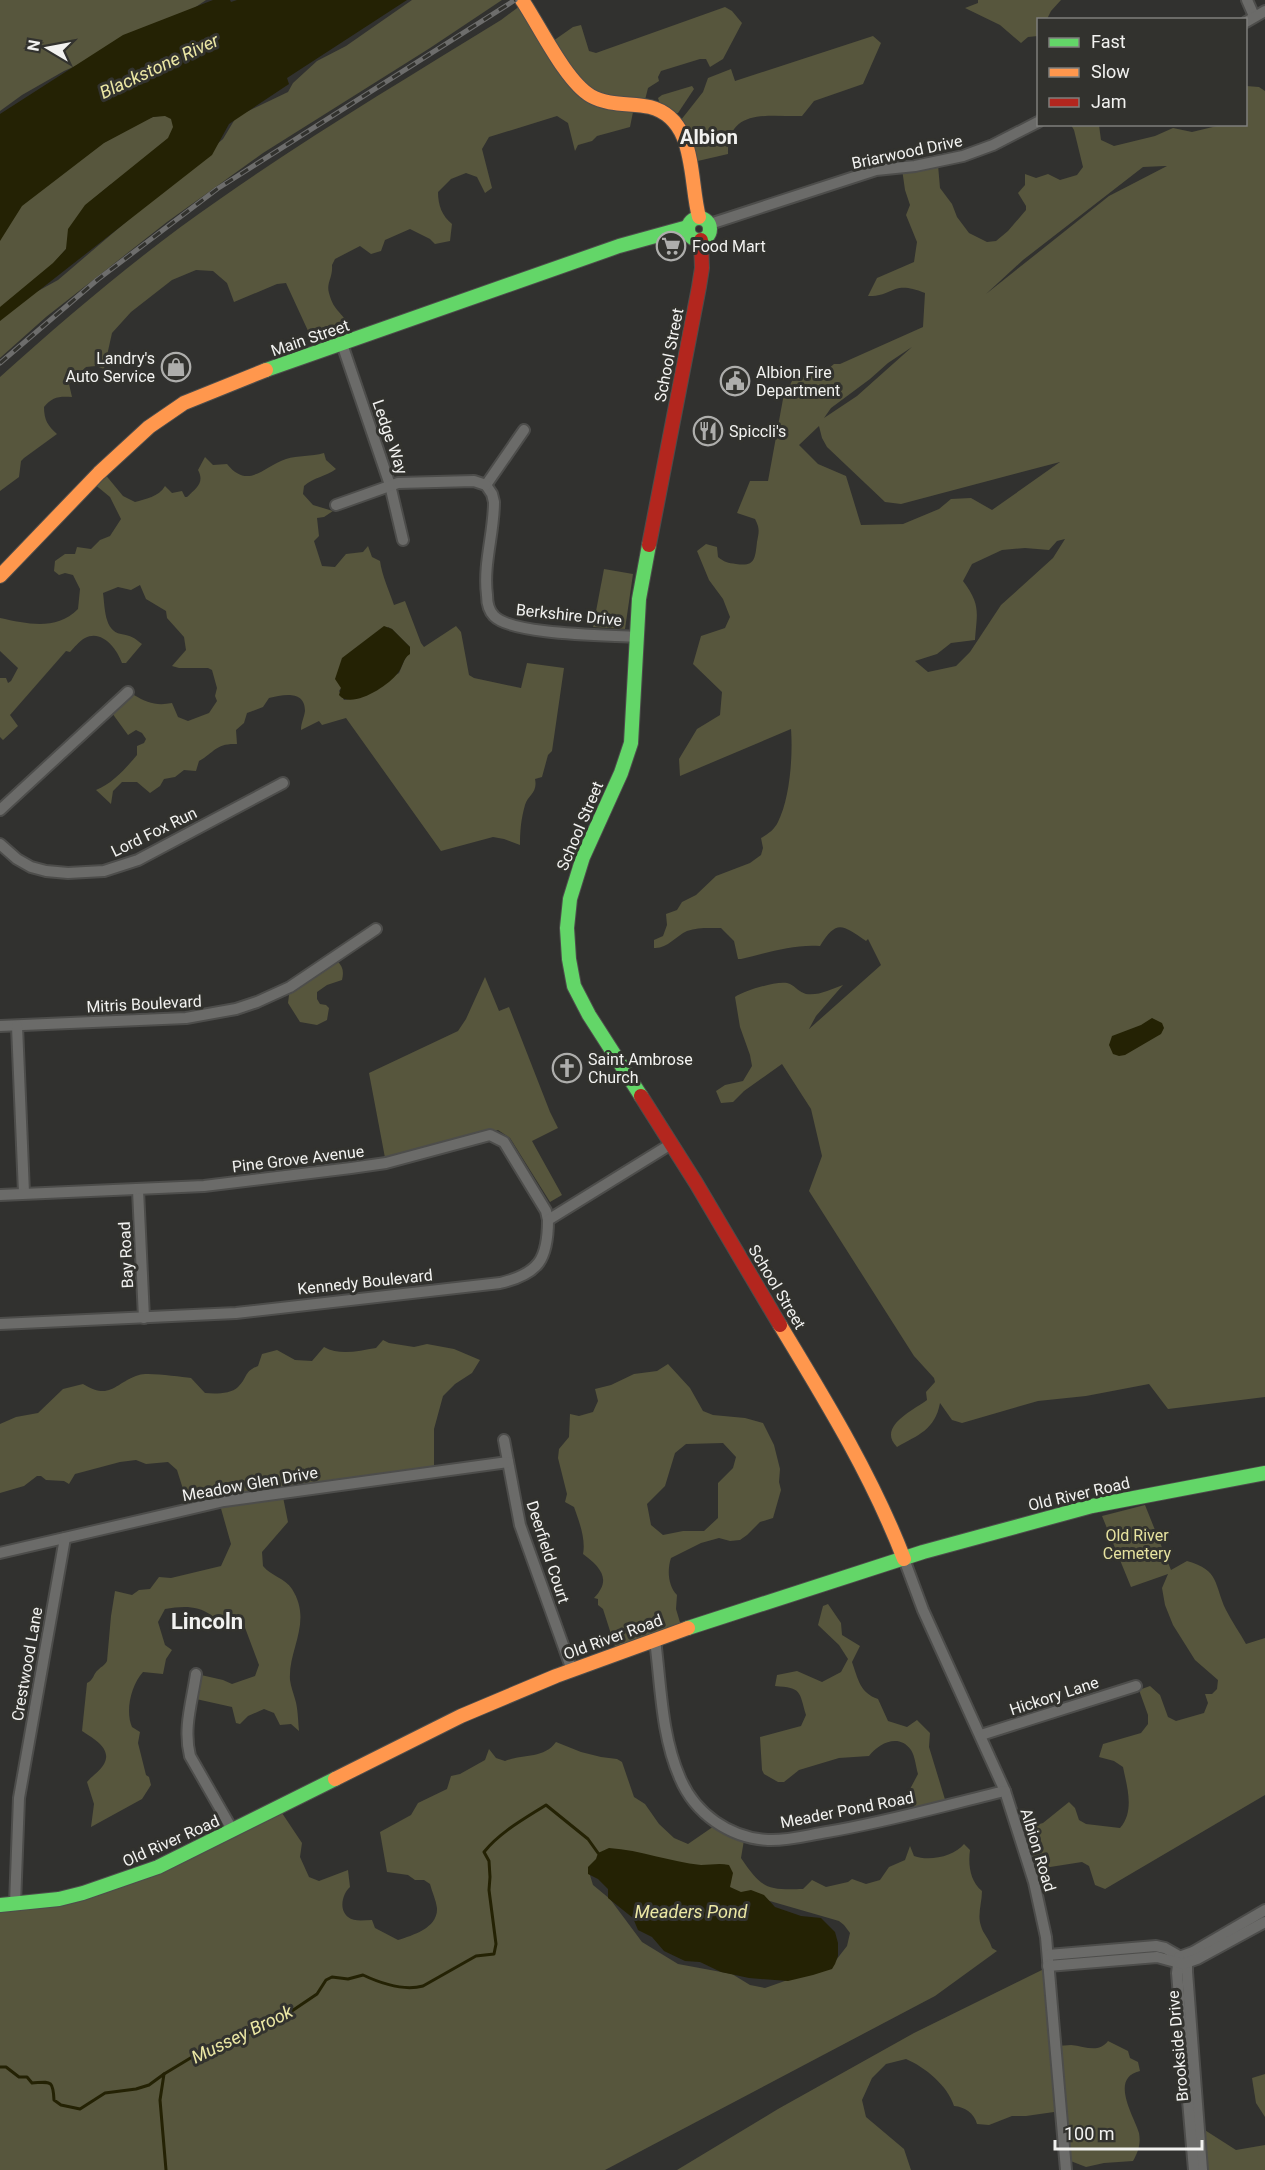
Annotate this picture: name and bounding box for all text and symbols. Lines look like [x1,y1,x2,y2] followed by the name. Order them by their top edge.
[18,18,78,78] north arrow
[1037,18,1247,126] legend
[96,29,223,103] water label: Blackstone River
[1091,31,1126,52] text: Fast
[23,38,44,53] text: N
[1091,61,1130,82] text: Slow
[1091,91,1127,112] text: Jam
[680,125,738,149] district label: Albion
[850,131,964,173] street label: Briarwood Drive
[655,230,687,262] supermarket icon: Food Mart
[692,237,766,256] place label: Food Mart
[651,307,687,403] street label: School Street
[268,316,352,360] street label: Main Street
[66,349,155,386] place label: Landry's Auto Service
[160,351,192,383] shop icon: Landry's Auto Service
[756,363,840,400] place label: Albion Fire Department
[719,365,751,397] public building icon: Albion Fire Department
[368,397,412,477] street label: Ledge Way
[692,415,724,447] restaurant icon: Spiccli's
[729,422,786,441] place label: Spiccli's
[515,600,623,630] street label: Berkshire Drive
[553,779,607,873] street label: School Street
[108,803,200,861] street label: Lord Fox Run
[86,991,202,1017] street label: Mitris Boulevard
[588,1050,693,1087] place label: Saint Ambrose Church
[551,1052,583,1084] church icon: Saint Ambrose Church
[231,1141,365,1177] street label: Pine Grove Avenue
[115,1221,137,1289] street label: Bay Road
[744,1241,810,1333] street label: School Street
[296,1265,434,1299] street label: Kennedy Boulevard
[181,1463,319,1505] street label: Meadow Glen Drive
[1026,1473,1132,1515] street label: Old River Road
[523,1498,573,1606] street label: Deerfield Court
[1103,1526,1172,1563] park label: Old River Cemetery
[8,1605,46,1723] street label: Crestwood Lane
[171,1609,243,1634] district label: Lincoln
[561,1610,665,1664] street label: Old River Road
[1007,1673,1101,1719] street label: Hickory Lane
[779,1788,915,1832] street label: Meader Pond Road
[1016,1806,1060,1894] street label: Albion Road
[120,1811,222,1871] street label: Old River Road
[635,1901,749,1922] water label: Meaders Pond
[1164,1990,1192,2102] street label: Brookside Drive
[188,2000,297,2068] water label: Mussey Brook
[1055,2113,1202,2151] scale bar
[1064,2123,1115,2144] text: 100 m

